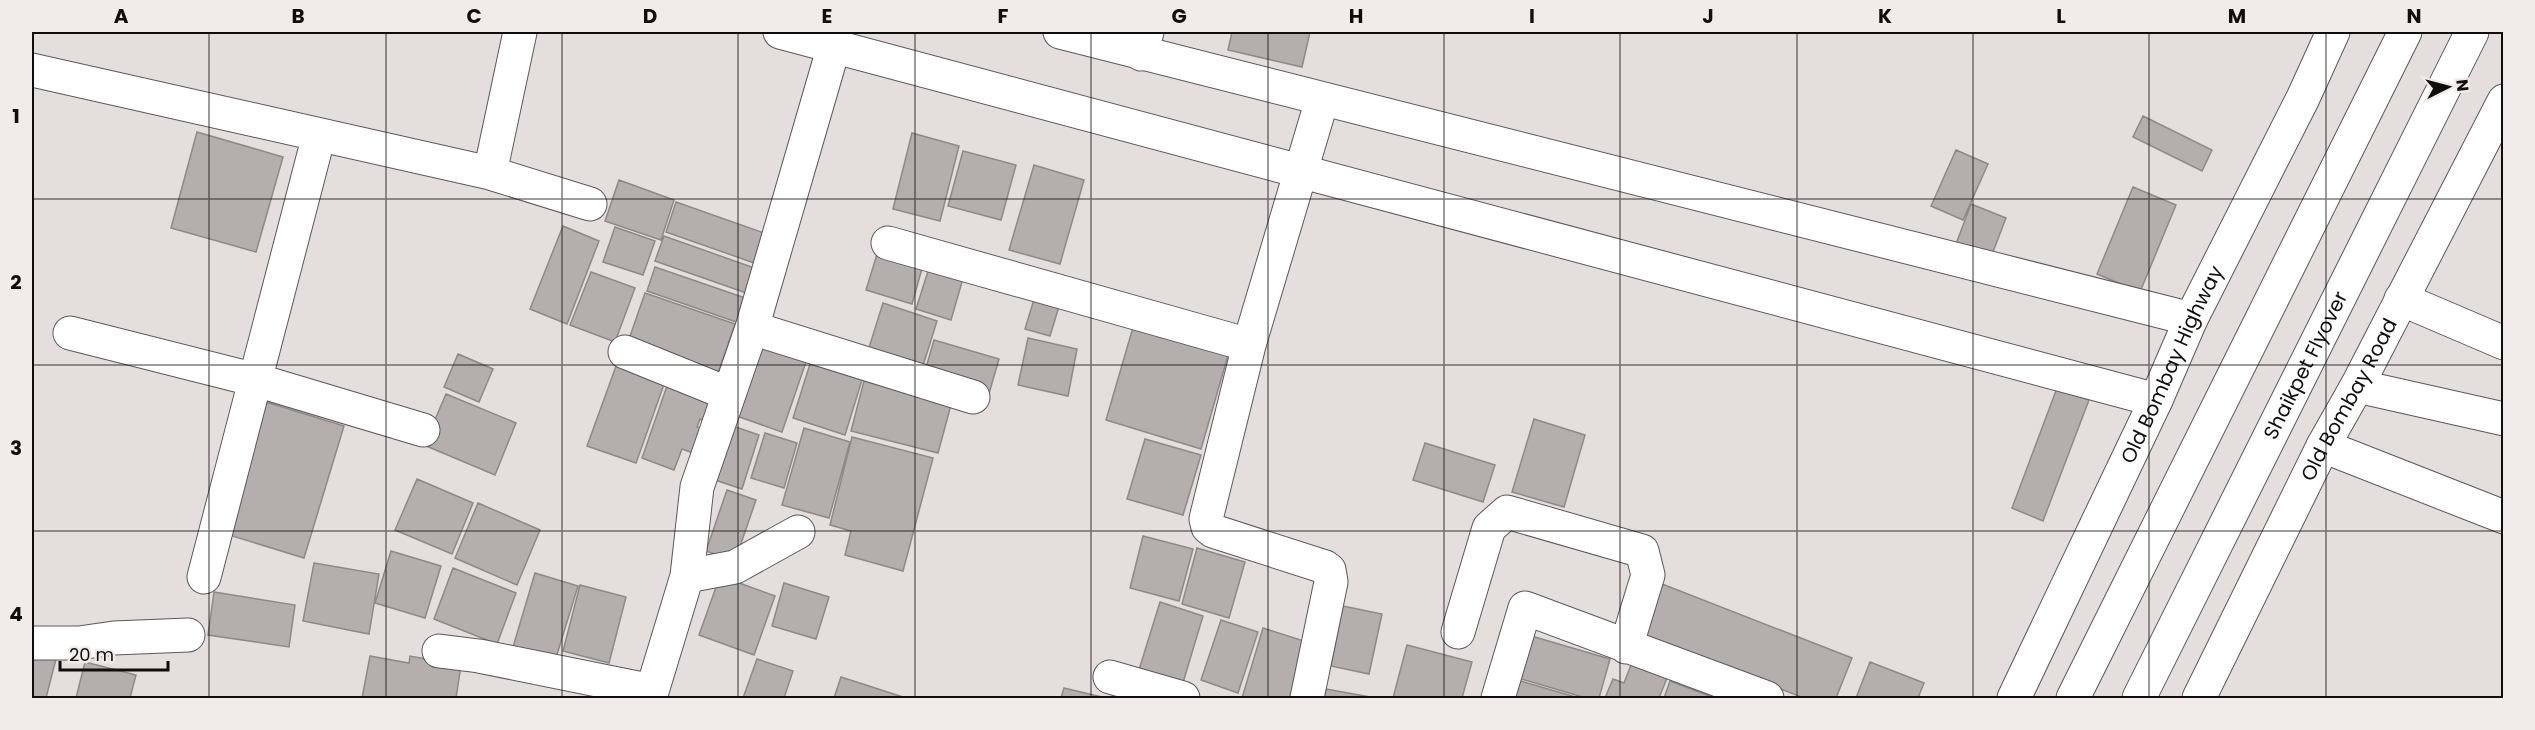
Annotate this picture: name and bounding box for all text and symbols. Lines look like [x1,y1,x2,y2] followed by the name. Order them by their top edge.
[114,2,129,30] text: A
[291,2,305,30] text: B
[466,2,482,30] text: C
[643,2,657,30] text: D
[822,2,832,30] text: E
[998,2,1009,30] text: F
[1171,2,1187,30] text: G
[1349,2,1363,30] text: H
[1529,2,1535,30] text: I
[1702,2,1714,30] text: J
[1878,2,1892,30] text: K
[2056,2,2066,30] text: L
[2228,2,2246,30] text: M
[2406,2,2422,30] text: N
[2418,57,2478,117] north arrow
[2450,78,2474,93] text: N
[12,102,20,130] text: 1
[2114,261,2230,468] street label: Old Bombay Highway
[10,268,22,296] text: 2
[2257,287,2354,444] street label: Shaikpet Flyover
[2294,313,2404,486] street label: Old Bombay Road
[10,434,22,462] text: 3
[9,600,23,628] text: 4
[60,634,168,672] scale bar
[69,642,114,667] text: 20 m

